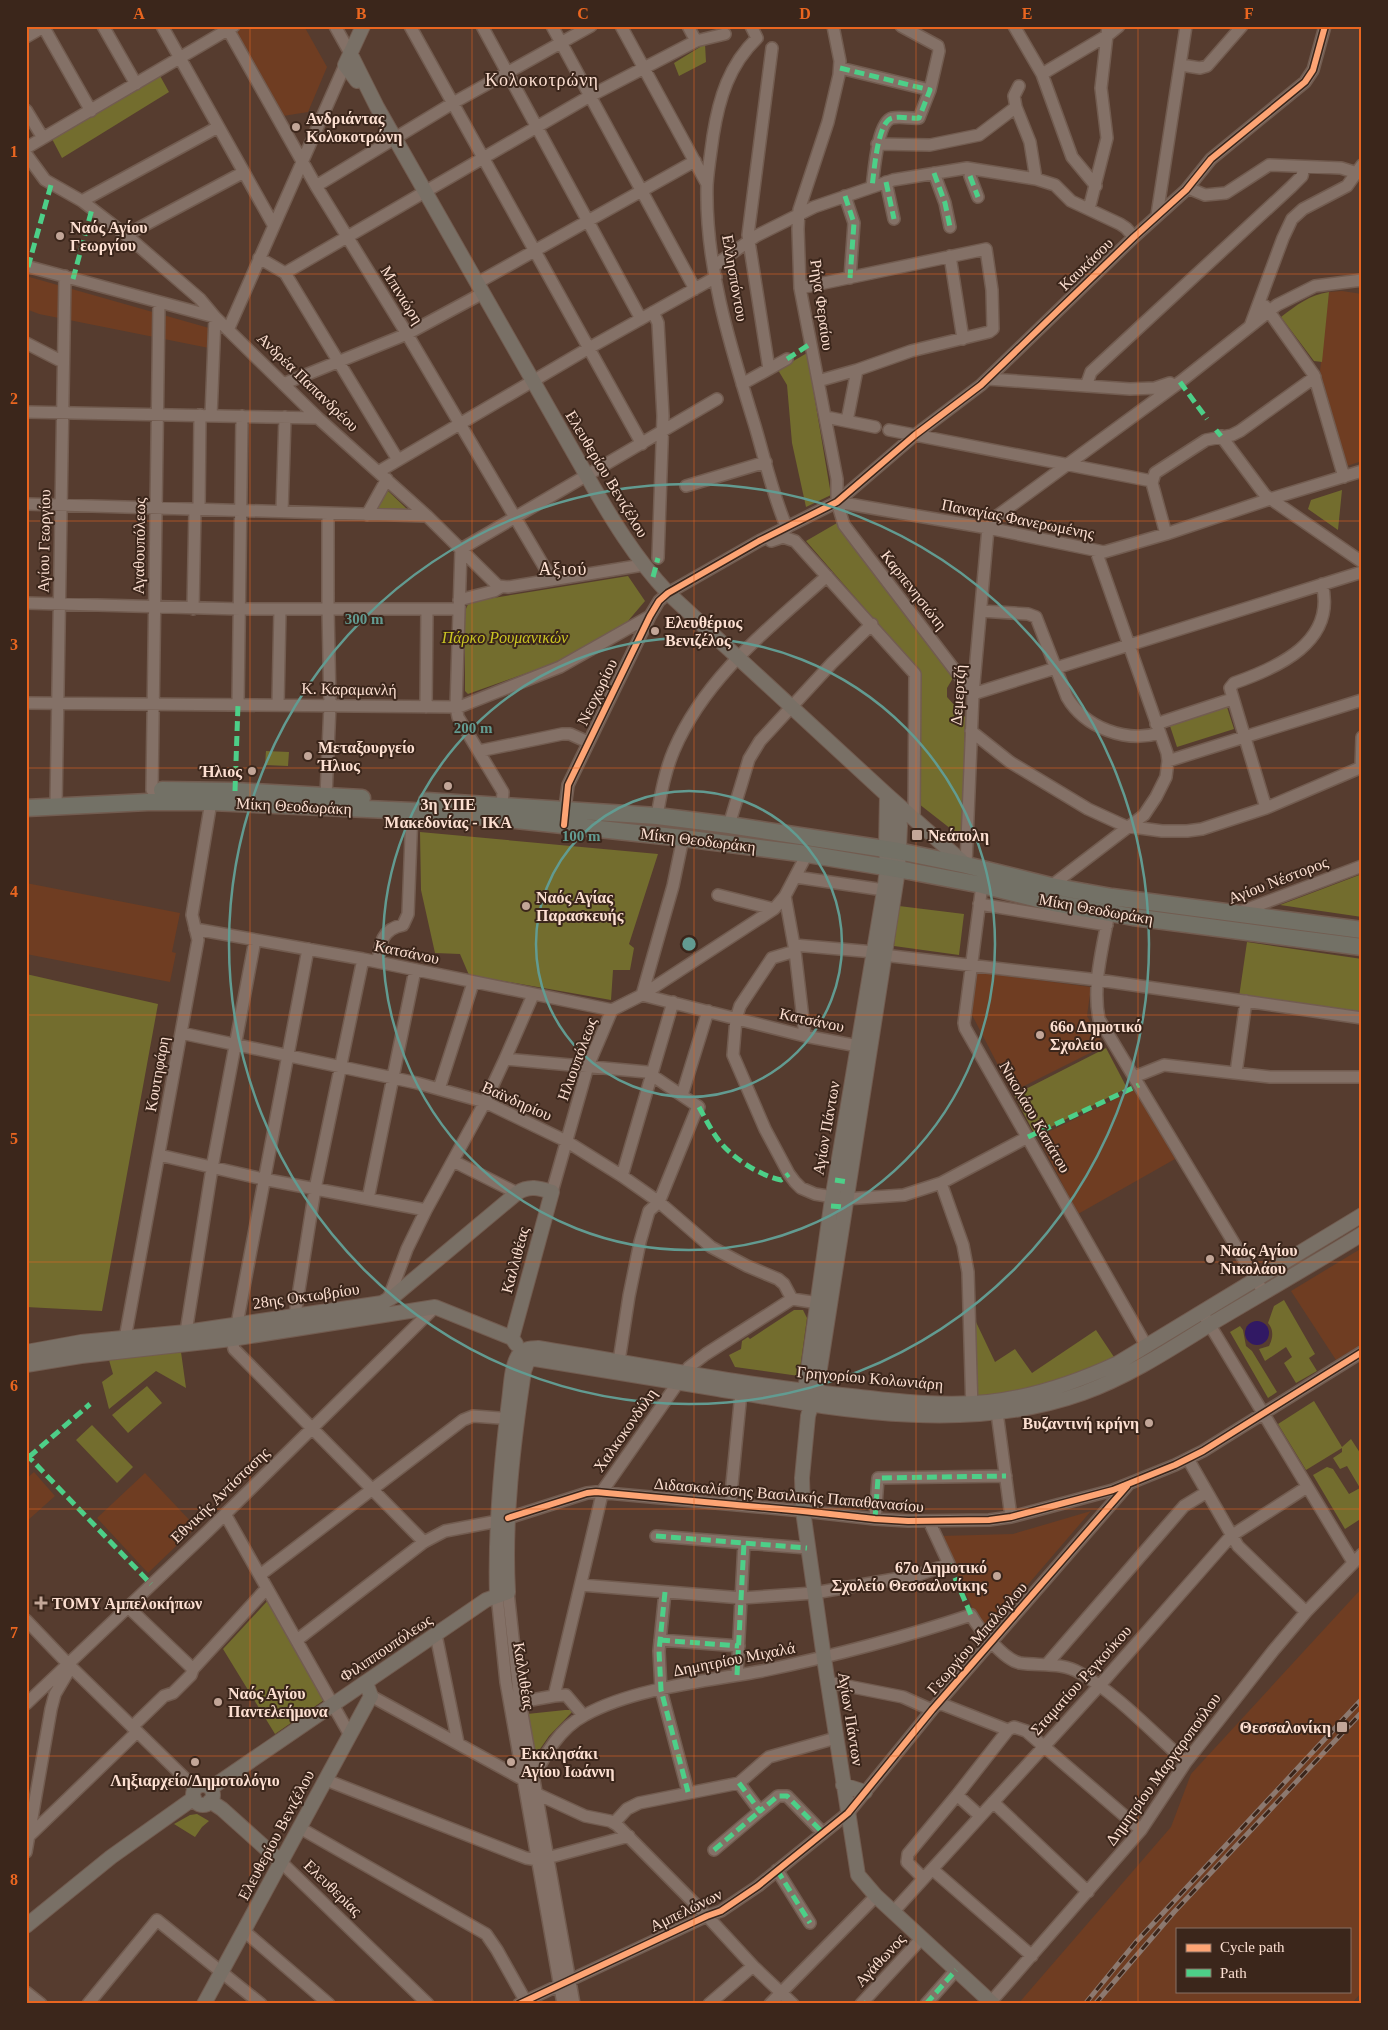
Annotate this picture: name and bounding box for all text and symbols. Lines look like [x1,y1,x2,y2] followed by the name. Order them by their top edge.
[133,5,145,22] text: A
[356,5,367,22] text: B
[577,5,589,22] text: C
[799,5,811,22] text: D
[1022,5,1032,22] text: E
[1244,5,1254,22] text: F
[485,70,599,90] district label: Κολοκοτρώνη
[306,110,402,146] place label: Ανδριάντας Κολοκοτρώνη
[290,121,302,133] marker: Ανδριάντας Κολοκοτρώνη
[10,143,18,160] text: 1
[70,219,148,255] place label: Ναός Αγίου Γεωργίου
[54,230,66,242] marker: Ναός Αγίου Γεωργίου
[718,233,751,323] street label: Ελλησπόντου
[1056,234,1116,294] street label: Καυκάσου
[806,258,837,352] street label: Ρήγα Φεραίου
[377,263,426,328] street label: Μπινιώρη
[253,329,362,435] street label: Ανδρέα Παπανδρέου
[10,390,18,407] text: 2
[562,408,652,541] street label: Ελευθερίου Βενιζέλου
[35,489,54,593] street label: Αγίου Γεωργίου
[940,496,1097,543] street label: Παναγίας Φανερωμένης
[130,497,149,595] street label: Αγαθουπόλεως
[877,547,950,634] street label: Καρπενησιώτη
[539,559,587,579] district label: Αξιού
[345,611,384,627] text: 300 m
[665,614,742,650] place label: Ελευθέριος Βενιζέλος
[649,625,661,637] marker: Ελευθέριος Βενιζέλος
[441,629,569,647] park label: Πάρκο Ρουμανικών
[10,636,18,653] text: 3
[574,656,621,728] street label: Νεοχωρίου
[947,664,970,726] street label: Δεμερτζή
[301,680,397,699] street label: Κ. Καραμανλή
[454,720,493,736] text: 200 m
[317,739,415,775] place label: Μεταξουργείο Ήλιος
[302,750,314,762] marker: Μεταξουργείο Ήλιος
[199,763,242,781] place label: Ήλιος
[246,765,258,777] marker: Ήλιος
[442,780,454,792] marker: 3η ΥΠΕ Μακεδονίας - IKA
[236,794,352,819] street label: Μίκη Θεοδωράκη
[384,796,512,832] place label: 3η ΥΠΕ Μακεδονίας - IKA
[639,824,757,857] street label: Μίκη Θεοδωράκη
[928,827,989,845] place label: Νεάπολη
[562,828,601,844] text: 100 m
[910,828,924,842] marker: Νεάπολη
[1226,853,1331,908] street label: Αγίου Νέστορος
[10,883,18,900] text: 4
[536,889,624,925] place label: Ναός Αγίας Παρασκευής
[1037,891,1155,928] street label: Μίκη Θεοδωράκη
[520,900,532,912] marker: Ναός Αγίας Παρασκευής
[680,935,698,953] centre of rings
[373,937,441,967] street label: Κατσάνου
[778,1005,846,1035] street label: Κατσάνου
[554,1015,600,1103] street label: Ηλιουπόλεως
[1050,1018,1142,1054] place label: 66ο Δημοτικό Σχολείο
[1034,1029,1046,1041] marker: 66ο Δημοτικό Σχολείο
[142,1035,173,1113] street label: Κουτηφάρη
[996,1058,1074,1176] street label: Νικολάου Καπάτου
[479,1078,555,1125] street label: Βαϊνδηρίου
[809,1080,844,1176] street label: Αγίων Πάντων
[10,1130,18,1147] text: 5
[498,1224,532,1295] street label: Καλλιθέας
[1220,1242,1298,1277] place label: Ναός Αγίου Νικολάου
[1204,1253,1216,1265] marker: Ναός Αγίου Νικολάου
[252,1280,361,1313] street label: 28ης Οκτωβρίου
[796,1363,944,1394] street label: Γρηγορίου Κολωνιάρη
[10,1377,18,1394] text: 6
[590,1385,661,1475] street label: Χαλκοκονδύλη
[1023,1415,1139,1433] place label: Βυζαντινή κρήνη
[1143,1417,1155,1429] marker: Βυζαντινή κρήνη
[167,1443,274,1547] street label: Εθνικής Αντίστασης
[653,1475,925,1516] street label: Διδασκαλίσσης Βασιλικής Παπαθανασίου
[832,1559,987,1595] place label: 67ο Δημοτικό Σχολείο Θεσσαλονίκης
[991,1570,1003,1582] marker: 67ο Δημοτικό Σχολείο Θεσσαλονίκης
[924,1578,1031,1698] street label: Γεωργίου Μπαλόγλου
[52,1595,202,1613] place label: ΤΟΜΥ Αμπελοκήπων
[34,1596,48,1610] marker: ΤΟΜΥ Αμπελοκήπων
[337,1611,436,1685] street label: Φιλιππουπόλεως
[1027,1622,1135,1739] street label: Σταματίου Ρεγκούκου
[10,1624,18,1641] text: 7
[671,1639,797,1680] street label: Δημητρίου Μιχαλά
[510,1641,538,1712] street label: Καλλιθέας
[834,1671,867,1767] street label: Αγίων Πάντων
[228,1685,328,1721] place label: Ναός Αγίου Παντελεήμονα
[1102,1690,1225,1849] street label: Δημητρίου Μαργαροπούλου
[212,1696,224,1708] marker: Ναός Αγίου Παντελεήμονα
[1239,1719,1331,1737] place label: Θεσσαλονίκη
[1335,1720,1349,1734] marker: Θεσσαλονίκη
[521,1745,615,1781] place label: Εκκλησάκι Αγίου Ιωάννη
[189,1756,201,1768] marker: Ληξιαρχείο/Δημοτολόγιο
[505,1756,517,1768] marker: Εκκλησάκι Αγίου Ιωάννη
[235,1767,318,1903] street label: Ελευθερίου Βενιζέλου
[110,1772,280,1790] place label: Ληξιαρχείο/Δημοτολόγιο
[300,1856,366,1921] street label: Ελευθερίας
[10,1871,18,1888] text: 8
[647,1885,725,1936] street label: Αμπελώνων
[1176,1928,1350,1992] legend
[851,1930,910,1990] street label: Αγάθωνος
[1220,1939,1285,1955] text: Cycle path
[1220,1965,1247,1981] text: Path

